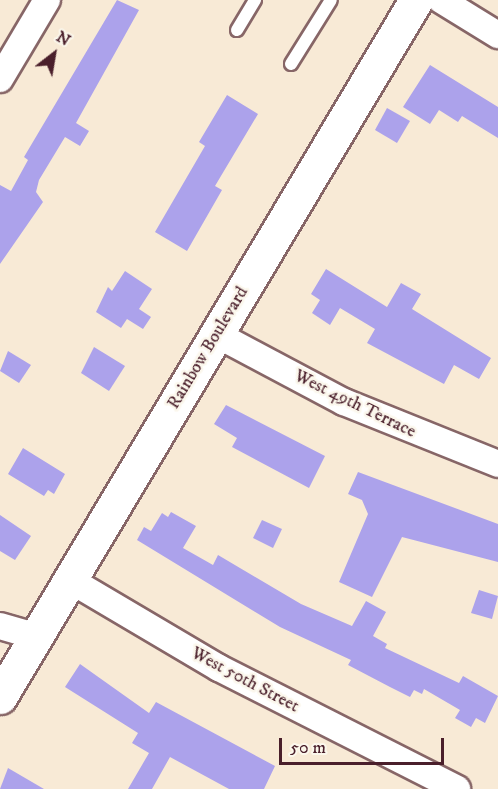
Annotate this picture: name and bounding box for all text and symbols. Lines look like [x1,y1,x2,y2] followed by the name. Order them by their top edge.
[24,24,84,84] north arrow
[52,27,74,51] text: N
[163,283,253,413] street label: Rainbow Boulevard
[291,365,419,443] street label: West 49th Terrace
[187,643,303,717] street label: West 50th Street
[282,726,447,764] scale bar
[290,737,326,759] text: 50 m

